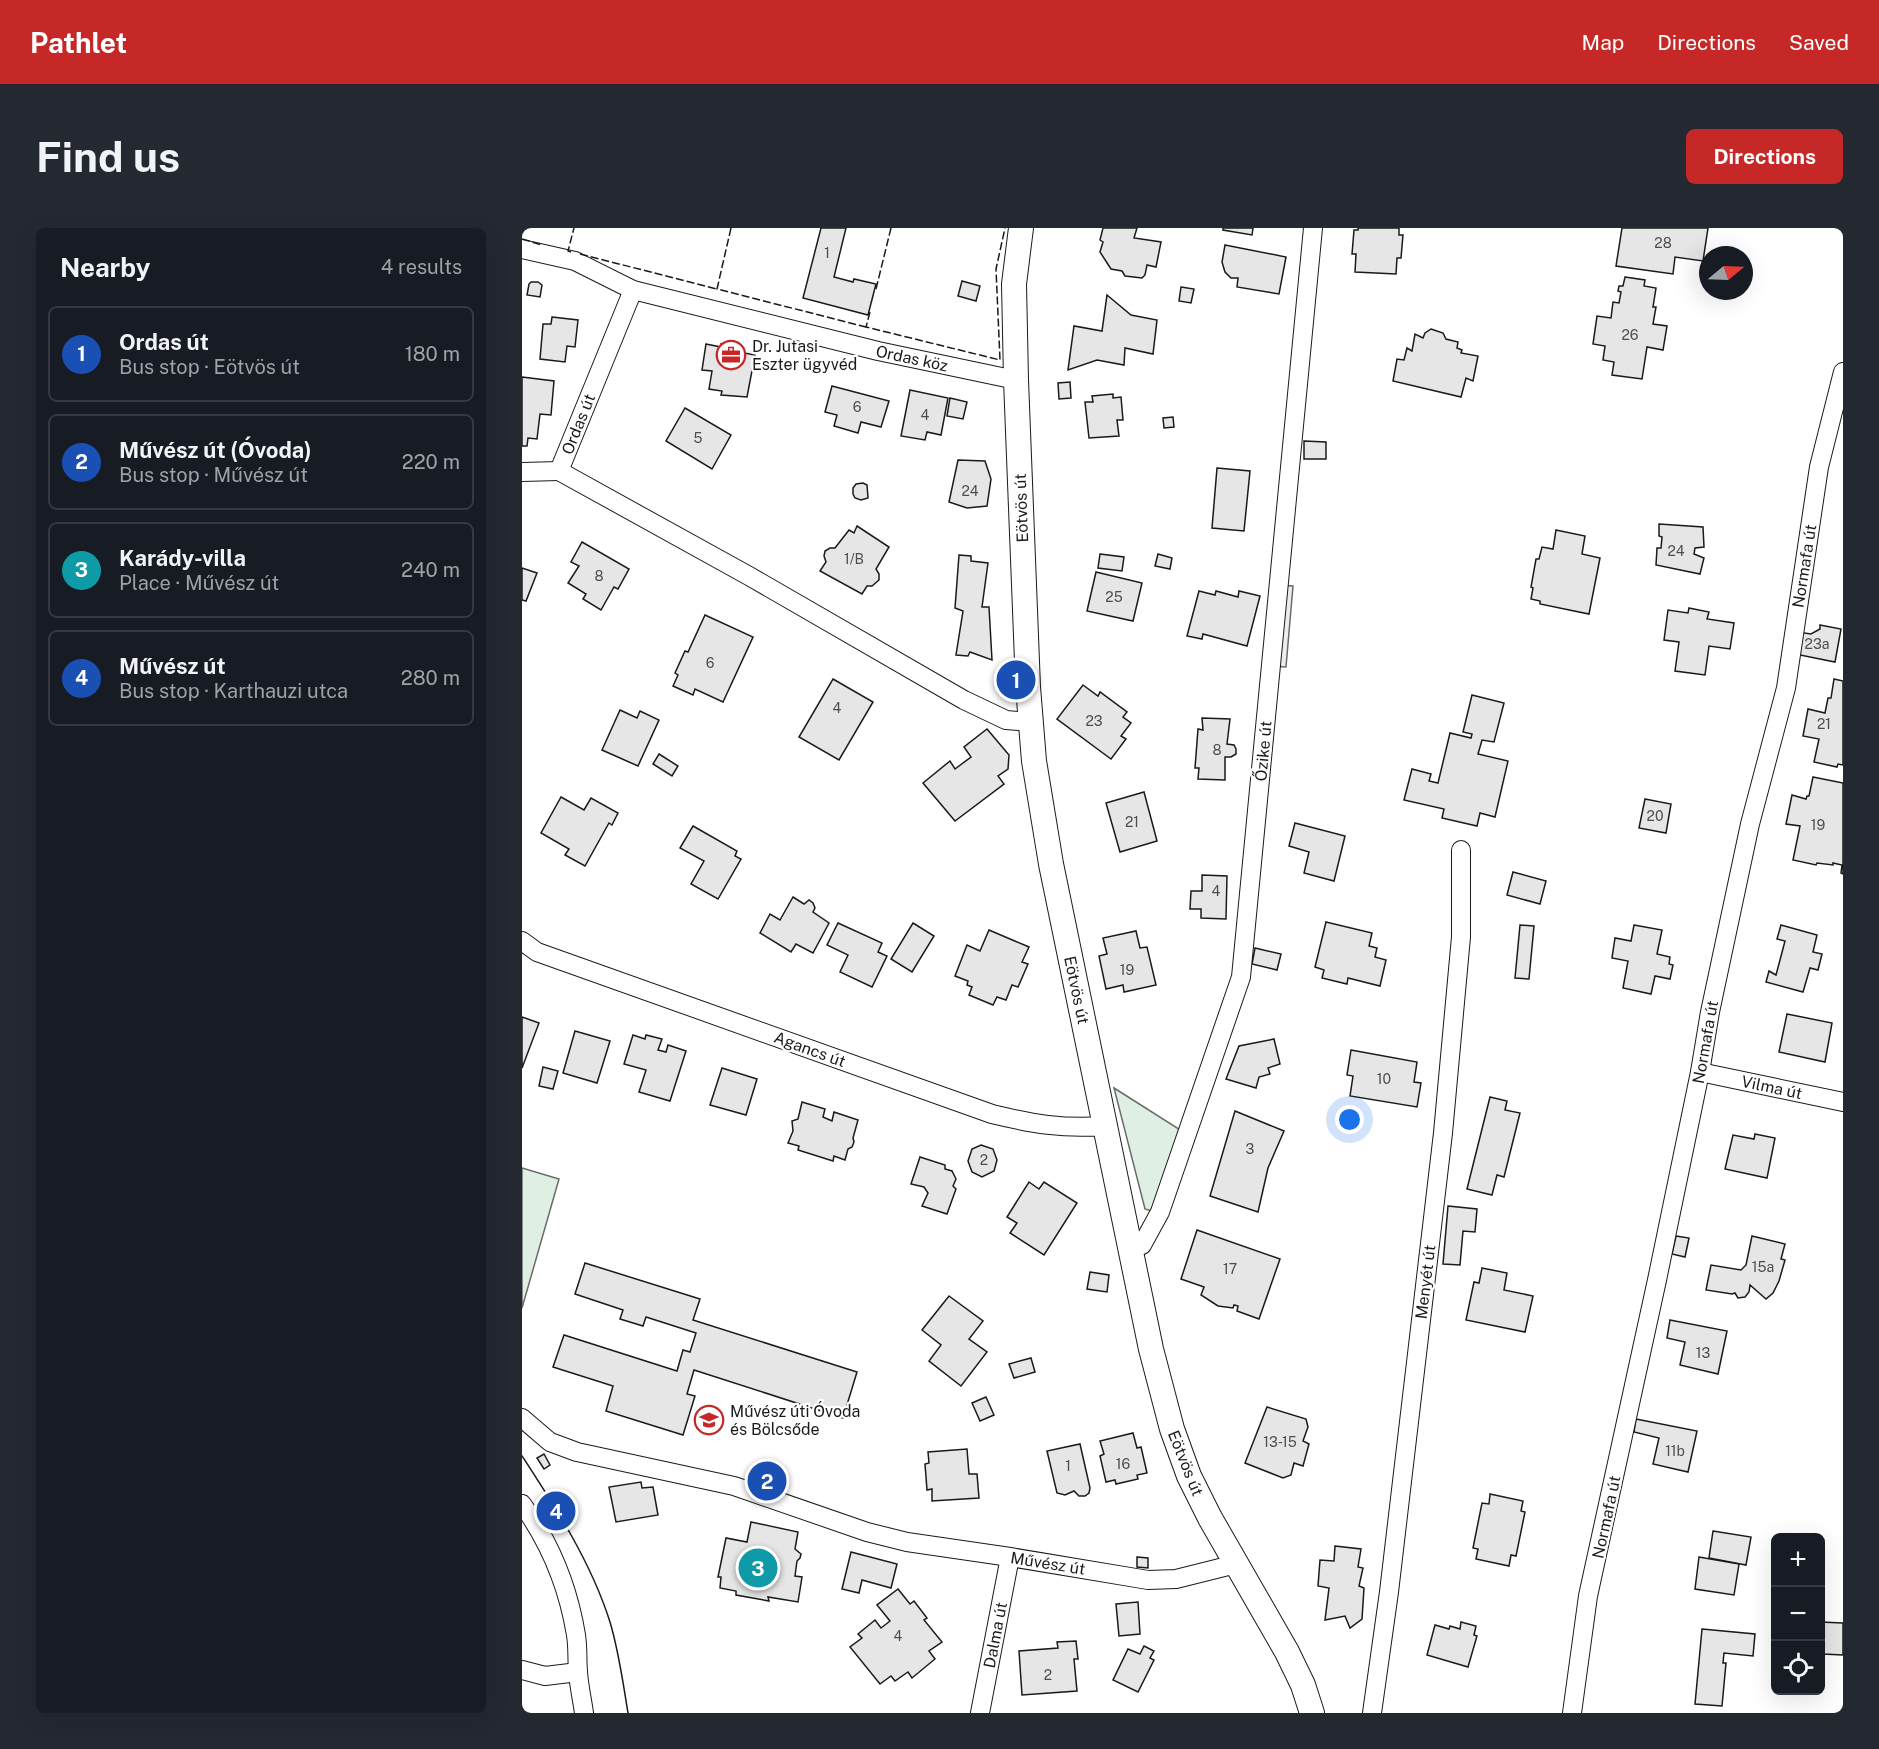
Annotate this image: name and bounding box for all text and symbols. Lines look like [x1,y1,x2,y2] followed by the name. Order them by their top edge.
[30,26,127,59] text: Pathlet
[1582,30,1624,55] text: Map
[1657,30,1756,55] text: Directions
[1789,30,1849,55] text: Saved
[1686,129,1843,184] button: Directions
[36,132,180,181] text: Find us
[1654,235,1672,251] house number: 28
[824,245,830,261] house number: 1
[1699,246,1753,300] north arrow
[60,252,150,283] text: Nearby
[381,255,462,279] text: 4 results
[1621,327,1639,343] house number: 26
[119,329,209,355] text: Ordas út
[752,337,857,374] place label: Dr. Jutasi Eszter ügyvéd
[715,339,747,371] office icon: Dr. Jutasi Eszter ügyvéd
[77,342,86,366] text: 1
[405,342,460,366] text: 180 m
[874,342,950,375] street label: Ordas köz
[119,355,300,379] text: Bus stop · Eötvös út
[558,391,599,457] street label: Ordas út
[853,399,862,415] house number: 6
[921,407,930,423] house number: 4
[694,430,703,446] house number: 5
[119,437,312,463] text: Művész út (Óvoda)
[75,450,88,474] text: 2
[402,450,460,474] text: 220 m
[119,463,308,487] text: Bus stop · Művész út
[1011,473,1032,543] street label: Eötvös út
[961,483,979,499] house number: 24
[1789,523,1820,609] street label: Normafa út
[1667,543,1685,559] house number: 24
[119,545,246,571] text: Karády-villa
[844,551,864,567] house number: 1/B
[75,558,88,582] text: 3
[401,558,460,582] text: 240 m
[594,568,604,584] house number: 8
[119,571,279,595] text: Place · Művész út
[1105,589,1123,605] house number: 25
[1805,636,1829,652] house number: 23a
[119,653,226,679] text: Művész út
[706,655,715,671] house number: 6
[996,658,1036,702] pin: 1
[75,666,88,690] text: 4
[401,666,460,690] text: 280 m
[119,679,348,703] text: Bus stop · Karthauzi utca
[833,700,842,716] house number: 4
[1085,713,1103,729] house number: 23
[1817,716,1831,732] house number: 21
[1250,720,1276,782] street label: Őzike út
[1212,742,1222,758] house number: 8
[1647,808,1663,824] house number: 20
[1125,814,1139,830] house number: 21
[1811,817,1825,833] house number: 19
[1212,883,1221,899] house number: 4
[1060,954,1093,1026] street label: Eötvös út
[1120,962,1134,978] house number: 19
[1689,999,1722,1085] street label: Normafa út
[771,1028,848,1071] street label: Agancs út
[1377,1071,1391,1087] house number: 10
[1740,1072,1804,1103] street label: Vilma út
[1335,1105,1364,1134] your location
[1246,1141,1255,1157] house number: 3
[980,1152,988,1168] house number: 2
[1412,1244,1439,1320] street label: Menyét út
[1752,1259,1774,1275] house number: 15a
[1223,1261,1237,1277] house number: 17
[1696,1345,1710,1361] house number: 13
[730,1401,860,1439] place label: Művész úti Óvoda és Bölcsőde
[693,1404,725,1436] school or university icon: Művész úti Óvoda és Bölcsőde
[1164,1428,1207,1499] street label: Eötvös út
[1263,1434,1297,1450] house number: 13-15
[1665,1443,1685,1459] house number: 11b
[1116,1456,1130,1472] house number: 16
[748,1458,786,1504] pin: 2
[1065,1458,1071,1474] house number: 1
[1588,1474,1625,1560] street label: Normafa út
[537,1488,576,1534] pin: 4
[1771,1533,1825,1695] map controls
[1771,1533,1825,1587] button: +
[738,1546,778,1590] pin: 3
[1009,1548,1087,1579] street label: Művész út
[1771,1587,1825,1641] button: −
[980,1601,1011,1670] street label: Dalma út
[894,1628,903,1644] house number: 4
[1771,1641,1825,1695] button: locate
[1044,1667,1052,1683] house number: 2

